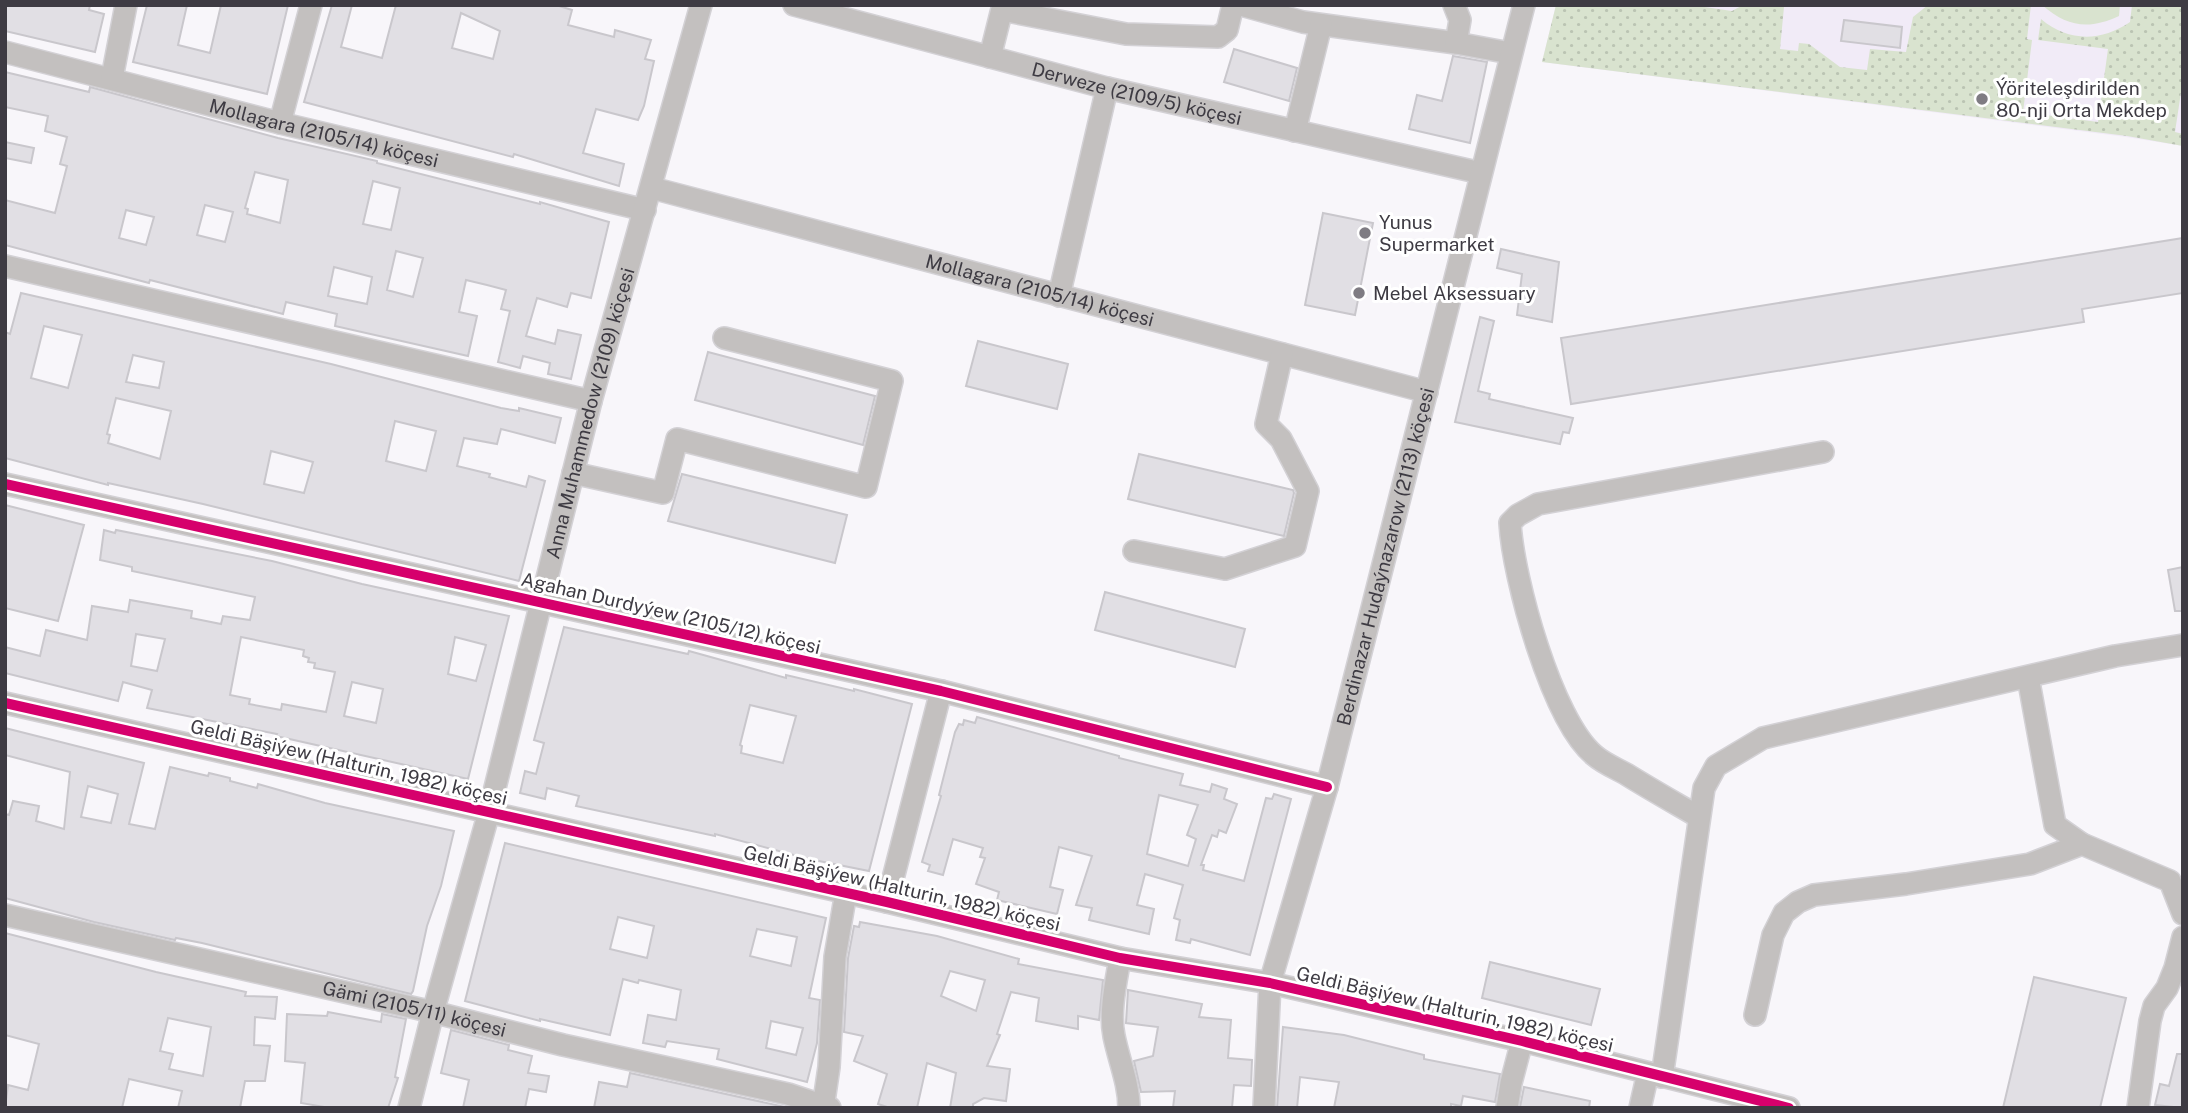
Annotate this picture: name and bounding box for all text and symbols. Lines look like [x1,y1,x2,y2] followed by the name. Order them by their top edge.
[1029,58,1244,129] street label: Derweze (2109/5) köçesi
[1996,77,2167,121] place label: Ýöriteleşdirilden 80-nji Orta Mekdep
[1974,91,1990,107] marker: Ýöriteleşdirilden 80-nji Orta Mekdep
[207,94,441,171] street label: Mollagara (2105/14) köçesi
[1379,211,1495,255] place label: Yunus Supermarket
[1357,225,1373,241] marker: Yunus Supermarket
[923,249,1156,331] street label: Mollagara (2105/14) köçesi
[541,265,639,561] street label: Anna Muhammedow (2109) köçesi
[1373,282,1536,304] place label: Mebel Aksessuary
[1351,285,1367,301] marker: Mebel Aksessuary
[1332,385,1438,728] street label: Berdinazar Hudaýnazarow (2113) köçesi
[519,568,823,658] street label: Agahan Durdyýew (2105/12) köçesi
[188,715,510,809] street label: Geldi Bäşiýew (Halturin, 1982) köçesi
[741,841,1063,935] street label: Geldi Bäşiýew (Halturin, 1982) köçesi
[1294,962,1616,1056] street label: Geldi Bäşiýew (Halturin, 1982) köçesi
[321,976,508,1041] street label: Gämi (2105/11) köçesi

